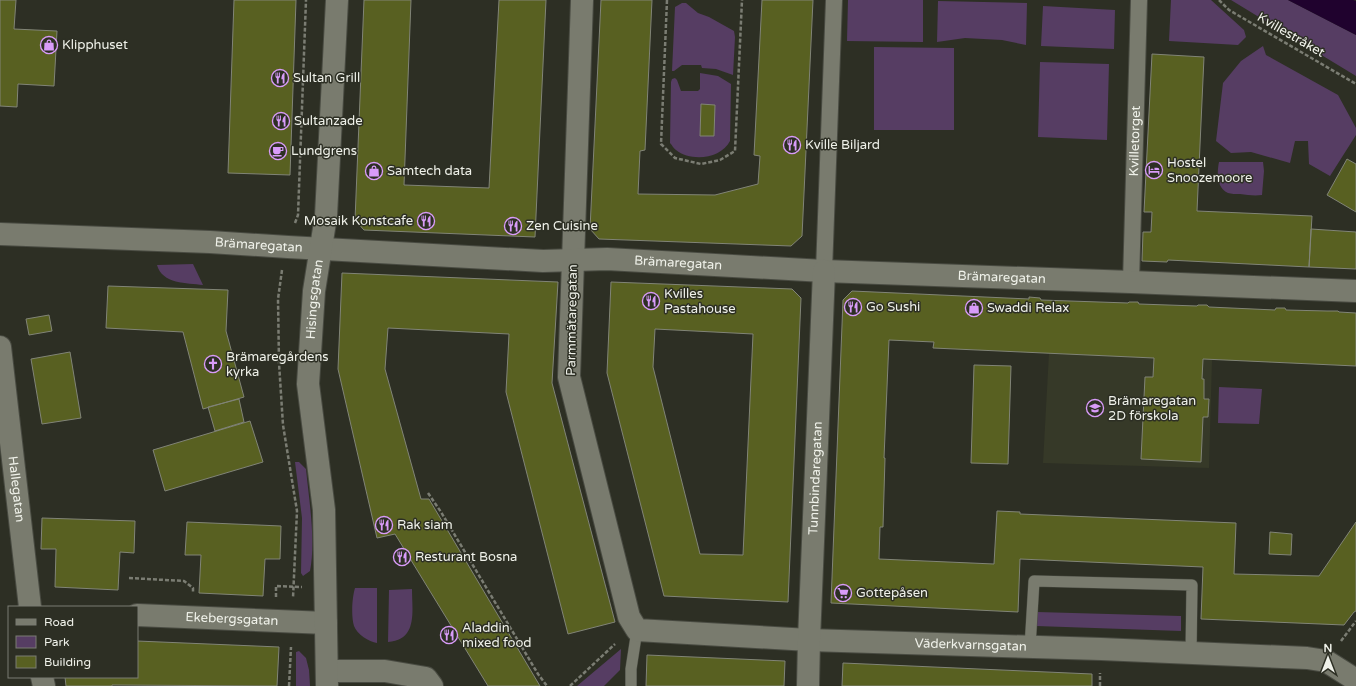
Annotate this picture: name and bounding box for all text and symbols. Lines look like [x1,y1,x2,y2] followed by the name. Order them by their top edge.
[1254,9,1328,61] street label: Kvillestråket
[39,35,59,55] shop icon: Klipphuset
[62,37,128,53] place label: Klipphuset
[270,68,290,88] restaurant icon: Sultan Grill
[293,70,360,86] place label: Sultan Grill
[1126,105,1144,177] street label: Kvilletorget
[271,111,291,131] restaurant icon: Sultanzade
[294,113,363,129] place label: Sultanzade
[782,135,802,155] restaurant icon: Kville Biljard
[805,137,880,153] place label: Kville Biljard
[268,141,288,161] cafe icon: Lundgrens
[291,143,357,159] place label: Lundgrens
[1167,155,1252,186] place label: Hostel Snoozemoore
[1144,160,1164,180] hotel icon: Hostel Snoozemoore
[364,161,384,181] shop icon: Samtech data
[387,163,472,179] place label: Samtech data
[416,211,436,231] restaurant icon: Mosaik Konstcafe
[304,213,413,229] place label: Mosaik Konstcafe
[503,216,523,236] restaurant icon: Zen Cuisine
[526,218,598,234] place label: Zen Cuisine
[214,234,303,256] street label: Brämaregatan
[634,253,723,273] street label: Brämaregatan
[303,258,327,340] street label: Hisingsgatan
[563,264,581,376] street label: Parmmätaregatan
[957,268,1046,287] street label: Brämaregatan
[664,286,736,317] place label: Kvilles Pastahouse
[641,291,661,311] restaurant icon: Kvilles Pastahouse
[843,297,863,317] restaurant icon: Go Sushi
[964,298,984,318] shop icon: Swaddi Relax
[866,299,920,315] place label: Go Sushi
[987,300,1069,316] place label: Swaddi Relax
[226,349,329,380] place label: Brämaregårdens kyrka
[203,354,223,374] church icon: Brämaregårdens kyrka
[1108,393,1196,424] place label: Brämaregatan 2D förskola
[1085,398,1105,418] school or university icon: Brämaregatan 2D förskola
[805,421,826,535] street label: Tunnbindaregatan
[5,455,28,523] street label: Hallegatan
[374,515,394,535] restaurant icon: Rak siam
[397,517,453,533] place label: Rak siam
[392,547,412,567] restaurant icon: Resturant Bosna
[415,549,517,565] place label: Resturant Bosna
[833,583,853,603] supermarket icon: Gottepåsen
[856,585,928,601] place label: Gottepåsen
[8,606,138,678] legend
[185,609,279,629] street label: Ekebergsgatan
[44,615,74,629] text: Road
[462,620,532,651] place label: Aladdin mixed food
[439,625,459,645] restaurant icon: Aladdin mixed food
[44,635,70,649] text: Park
[914,635,1027,655] street label: Väderkvarnsgatan
[1308,638,1348,678] north arrow
[1324,642,1332,655] text: N
[44,655,91,669] text: Building

